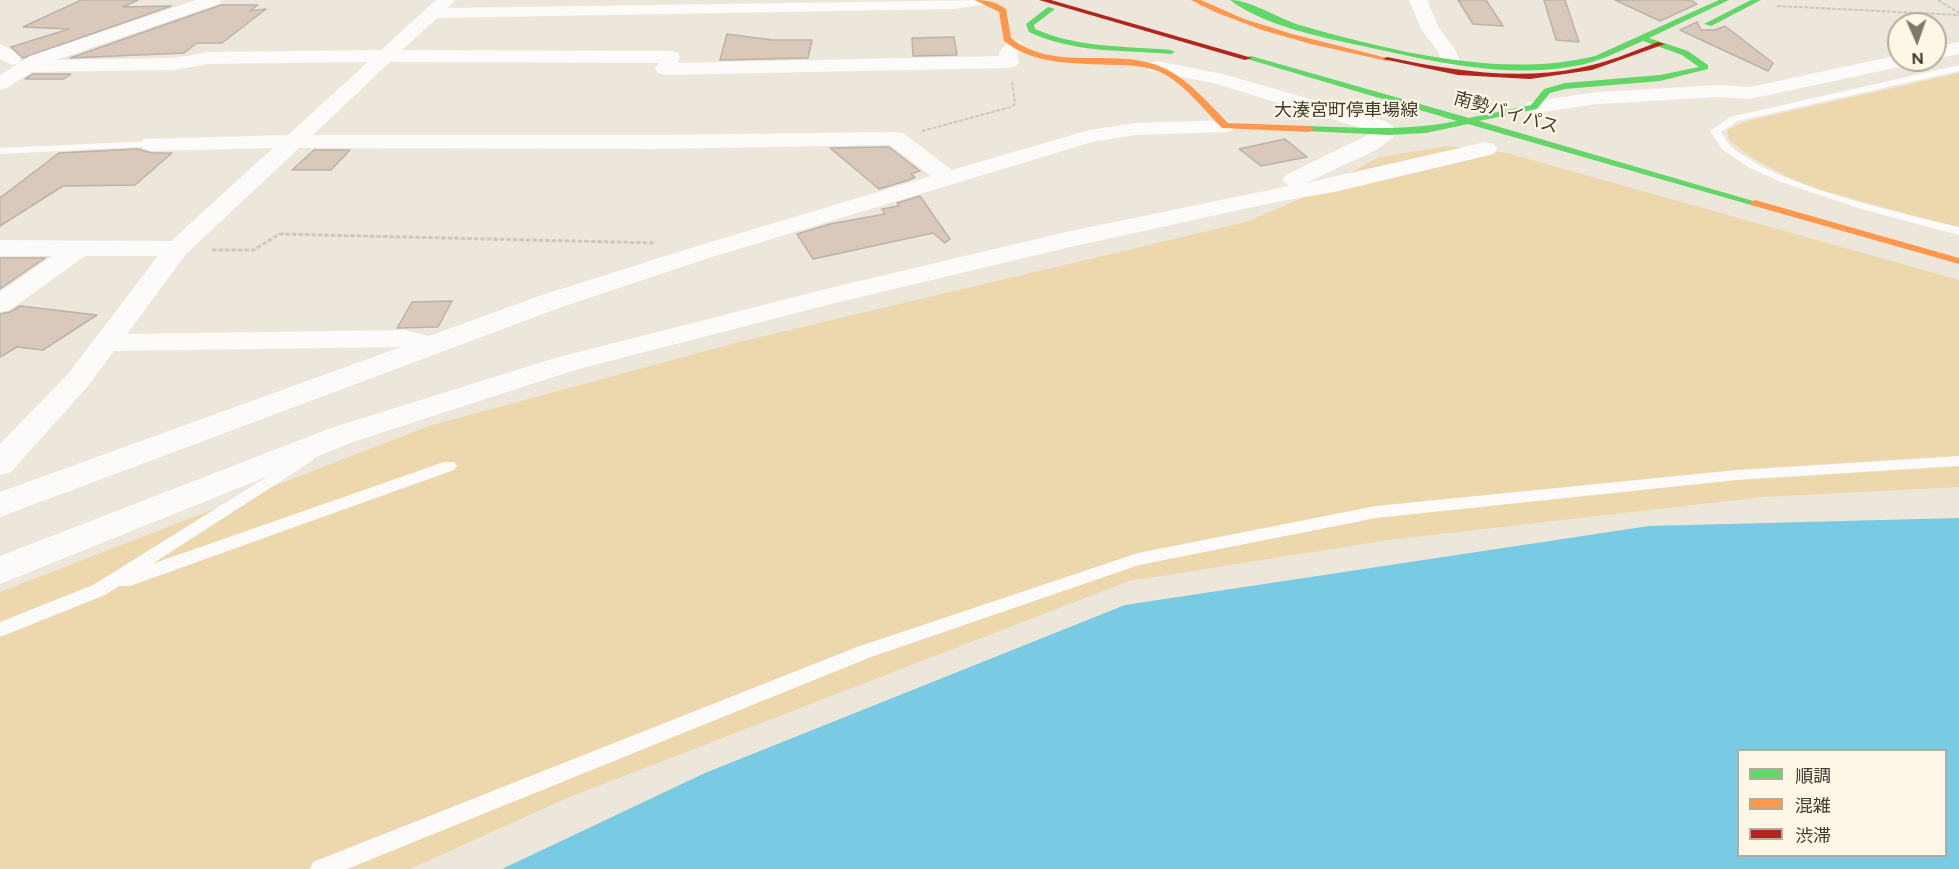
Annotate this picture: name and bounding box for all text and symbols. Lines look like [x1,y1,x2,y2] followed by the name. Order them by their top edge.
[1887,12,1947,72] north arrow
[1911,49,1924,68] text: N
[1451,88,1561,138] street label: 南勢バイパス
[1274,100,1418,122] street label: 大湊宮町停車場線
[1737,749,1947,857] legend
[1795,765,1831,787] text: 順調
[1795,795,1831,817] text: 混雑
[1795,825,1831,847] text: 渋滞

